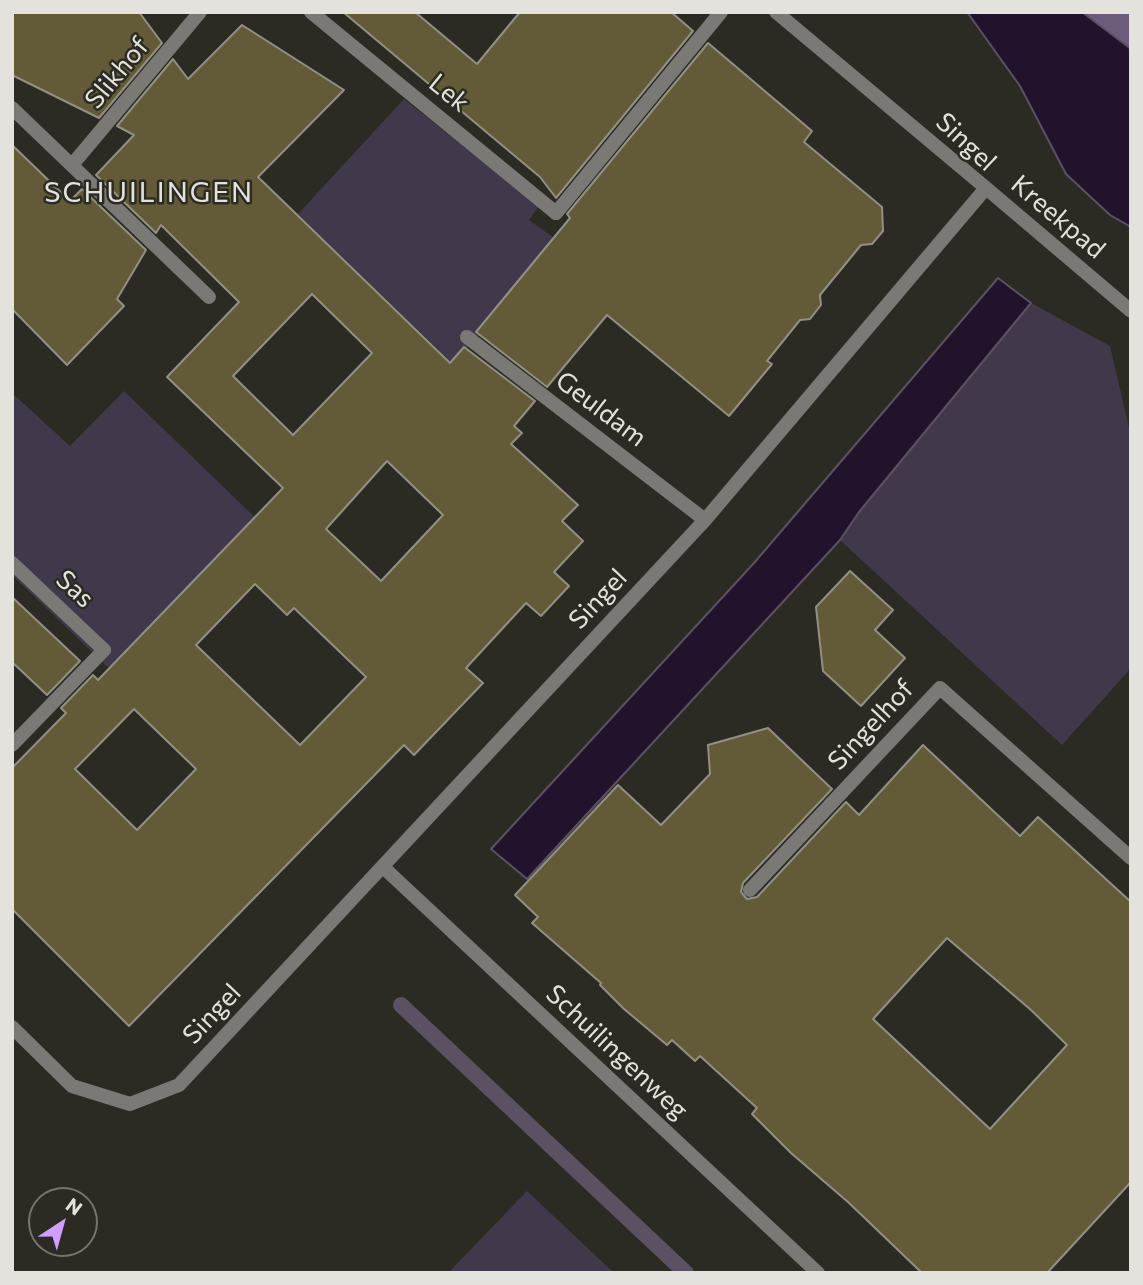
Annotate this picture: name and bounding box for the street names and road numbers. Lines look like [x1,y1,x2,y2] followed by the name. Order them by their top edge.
[78,31,156,115] street label: Slikhof
[423,67,475,119] street label: Lek
[929,106,1003,178] street label: Singel
[1005,169,1111,265] street label: Kreekpad
[550,365,652,453] street label: Geuldam
[562,562,634,636] street label: Singel
[49,564,101,614] street label: Sas
[822,674,920,776] street label: Singelhof
[176,977,248,1051] street label: Singel
[540,978,694,1126] street label: Schuilingenweg

